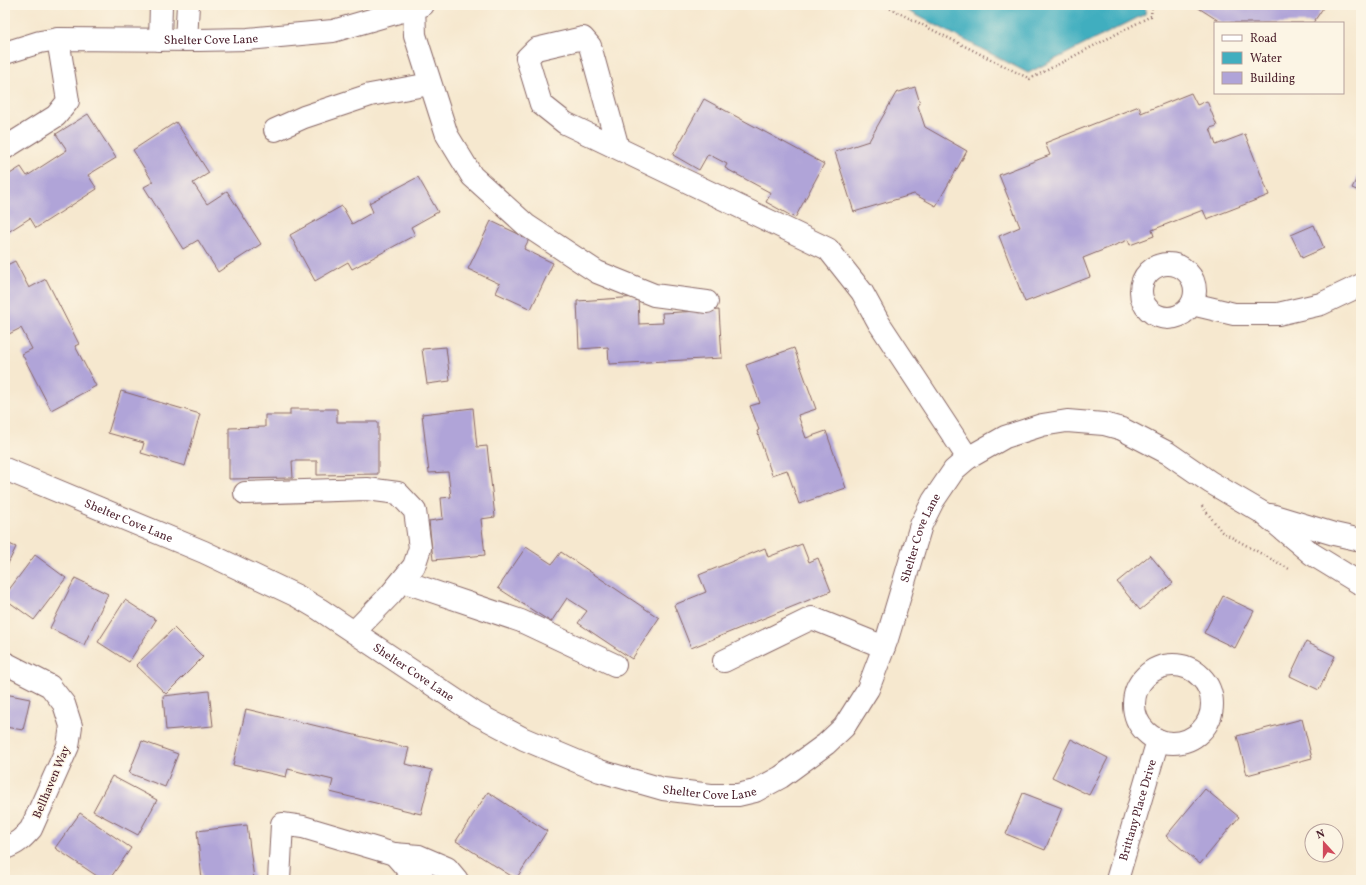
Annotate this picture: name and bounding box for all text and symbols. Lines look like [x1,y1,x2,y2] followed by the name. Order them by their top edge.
[1214,22,1344,94] legend
[164,31,259,49] street label: Shelter Cove Lane
[1250,31,1277,47] text: Road
[1250,51,1282,67] text: Water
[1250,71,1295,87] text: Building
[897,490,945,585] street label: Shelter Cove Lane
[82,496,175,547] street label: Shelter Cove Lane
[370,640,457,706] street label: Shelter Cove Lane
[29,743,75,821] street label: Bellhaven Way
[1116,757,1161,863] street label: Brittany Place Drive
[662,782,759,804] street label: Shelter Cove Lane
[1304,823,1344,863] north arrow
[1315,827,1327,843] text: N

